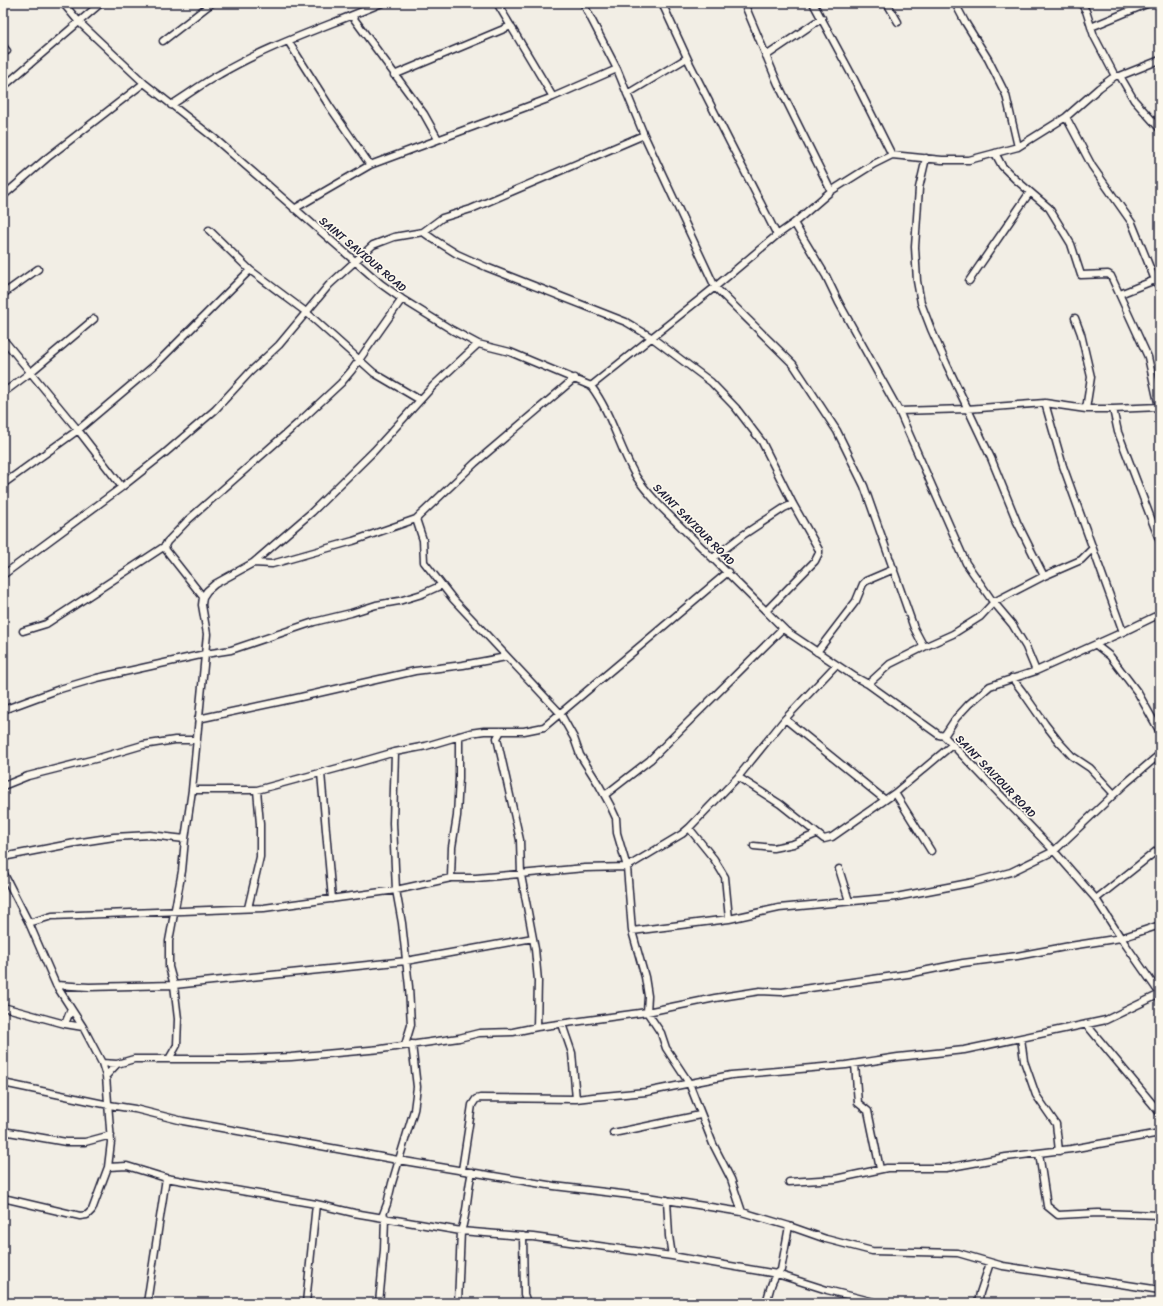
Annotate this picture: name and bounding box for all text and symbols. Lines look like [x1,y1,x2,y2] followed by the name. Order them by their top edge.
[315,212,411,297] street label: SAINT SAVIOUR ROAD
[648,479,739,570] street label: SAINT SAVIOUR ROAD
[951,730,1041,823] street label: SAINT SAVIOUR ROAD

